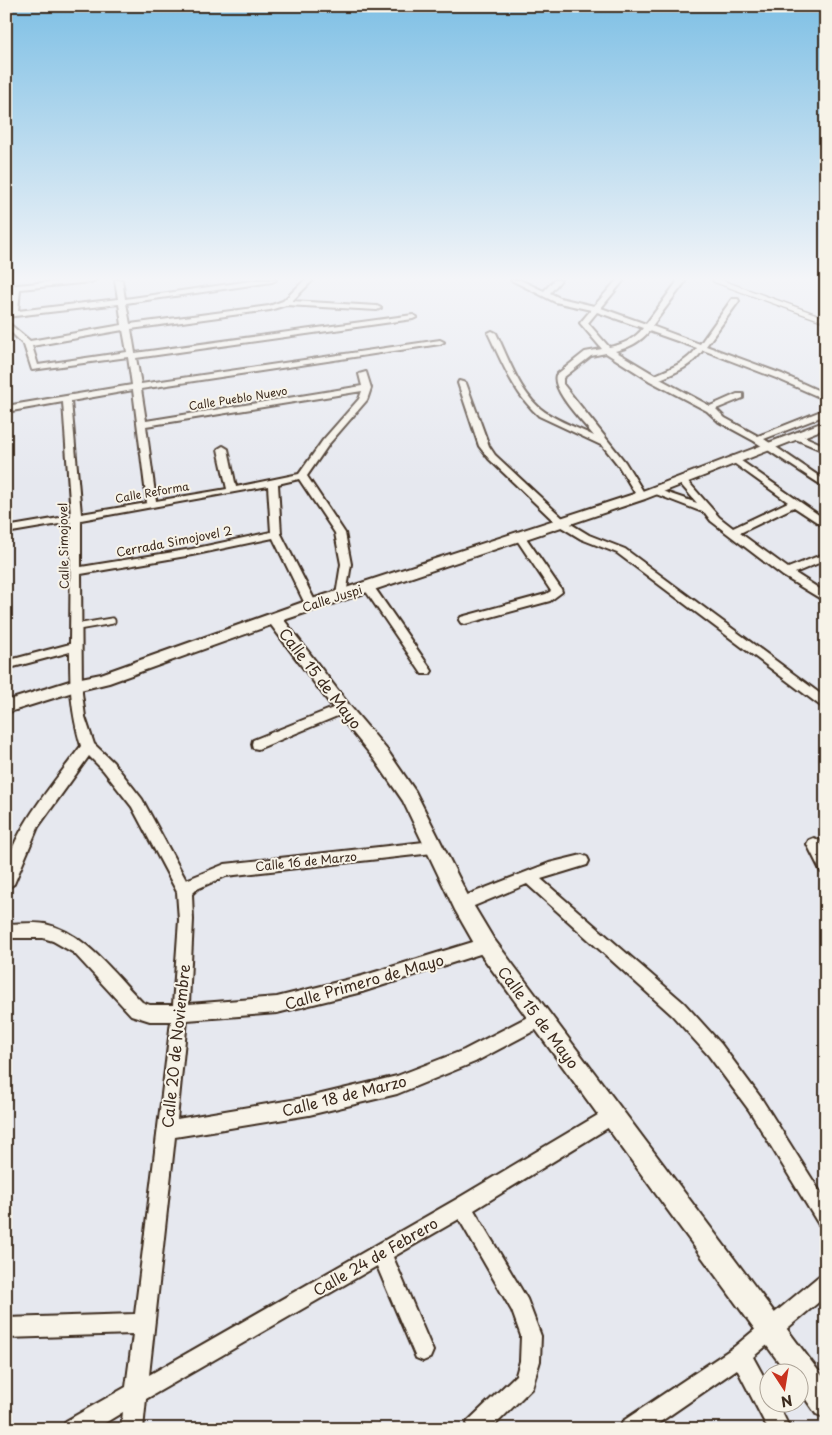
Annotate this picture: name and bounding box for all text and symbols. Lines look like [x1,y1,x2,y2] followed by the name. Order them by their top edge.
[188,382,288,414] street label: Calle Pueblo Nuevo
[114,477,190,507] street label: Calle Reforma
[53,503,73,589] street label: Calle Simojovel
[115,521,233,561] street label: Cerrada Simojovel 2
[300,580,364,616] street label: Calle Juspi
[274,622,368,734] street label: Calle 15 de Mayo
[254,847,358,875] street label: Calle 16 de Marzo
[282,947,446,1015] street label: Calle Primero de Mayo
[493,961,585,1073] street label: Calle 15 de Mayo
[155,963,195,1129] street label: Calle 20 de Noviembre
[279,1068,409,1122] street label: Calle 18 de Marzo
[308,1211,442,1301] street label: Calle 24 de Febrero
[760,1362,810,1412] north arrow
[779,1390,794,1413] text: N

